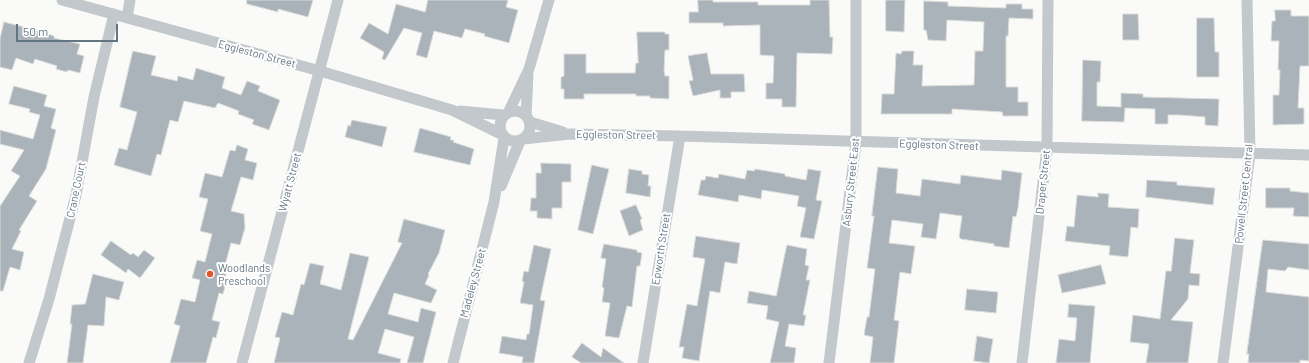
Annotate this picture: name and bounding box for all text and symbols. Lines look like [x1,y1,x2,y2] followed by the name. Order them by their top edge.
[18,16,120,42] scale bar
[23,24,48,38] text: 50 m
[217,37,297,71] street label: Eggleston Street
[576,128,656,142] street label: Eggleston Street
[840,137,862,227] street label: Asbury Street East
[899,137,979,153] street label: Eggleston Street
[1232,144,1256,244] street label: Powell Street Central
[1033,149,1053,215] street label: Draper Street
[276,151,304,213] street label: Wyatt Street
[64,161,88,219] street label: Crane Court
[649,212,673,286] street label: Epworth Street
[457,247,489,319] street label: Madeley Street
[218,261,270,287] place label: Woodlands Preschool
[205,269,215,279] marker: Woodlands Preschool

